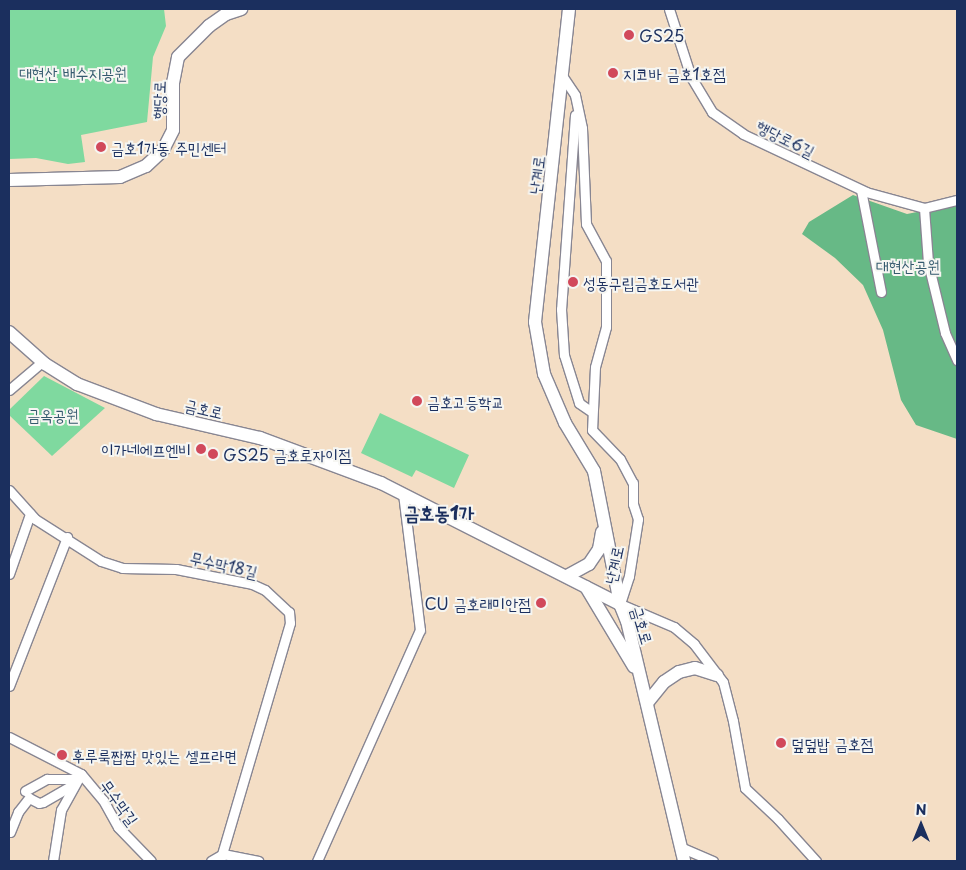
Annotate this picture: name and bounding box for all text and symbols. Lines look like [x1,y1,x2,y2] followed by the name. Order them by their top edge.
[639,25,684,45] place label: GS25
[623,29,635,41] marker: GS25
[19,62,127,82] park label: 대현산 배수지공원
[623,63,726,83] place label: 지코바 금호1호점
[607,67,619,79] marker: 지코바 금호1호점
[148,80,168,120] street label: 행당로
[754,115,818,161] street label: 행당로6길
[111,137,226,157] place label: 금호1가동 주민센터
[95,141,107,153] marker: 금호1가동 주민센터
[524,155,548,195] street label: 난계로
[876,255,940,275] park label: 대현산공원
[583,272,699,292] place label: 성동구립금호도서관
[567,276,579,288] marker: 성동구립금호도서관
[427,391,504,411] place label: 금호고등학교
[183,394,225,422] street label: 금호로
[411,395,423,407] marker: 금호고등학교
[27,404,79,424] park label: 금옥공원
[101,439,191,459] place label: 이가네에프엔비
[195,443,207,455] marker: 이가네에프엔비
[223,444,351,464] place label: GS25 금호로자이점
[207,448,219,460] marker: GS25 금호로자이점
[404,502,474,524] district label: 금호동1가
[600,544,626,586] street label: 난계로
[188,547,260,581] street label: 무수막18길
[424,593,531,613] place label: CU 금호래미안점
[535,597,547,609] marker: CU 금호래미안점
[628,604,658,646] street label: 금호로
[791,733,873,753] place label: 덮덮밥 금호점
[775,737,787,749] marker: 덮덮밥 금호점
[72,745,237,765] place label: 후루룩짭짭 맛있는 셀프라면
[56,749,68,761] marker: 후루룩짭짭 맛있는 셀프라면
[97,776,143,828] street label: 무수막길
[915,799,927,820] text: N
[896,800,946,850] north arrow

